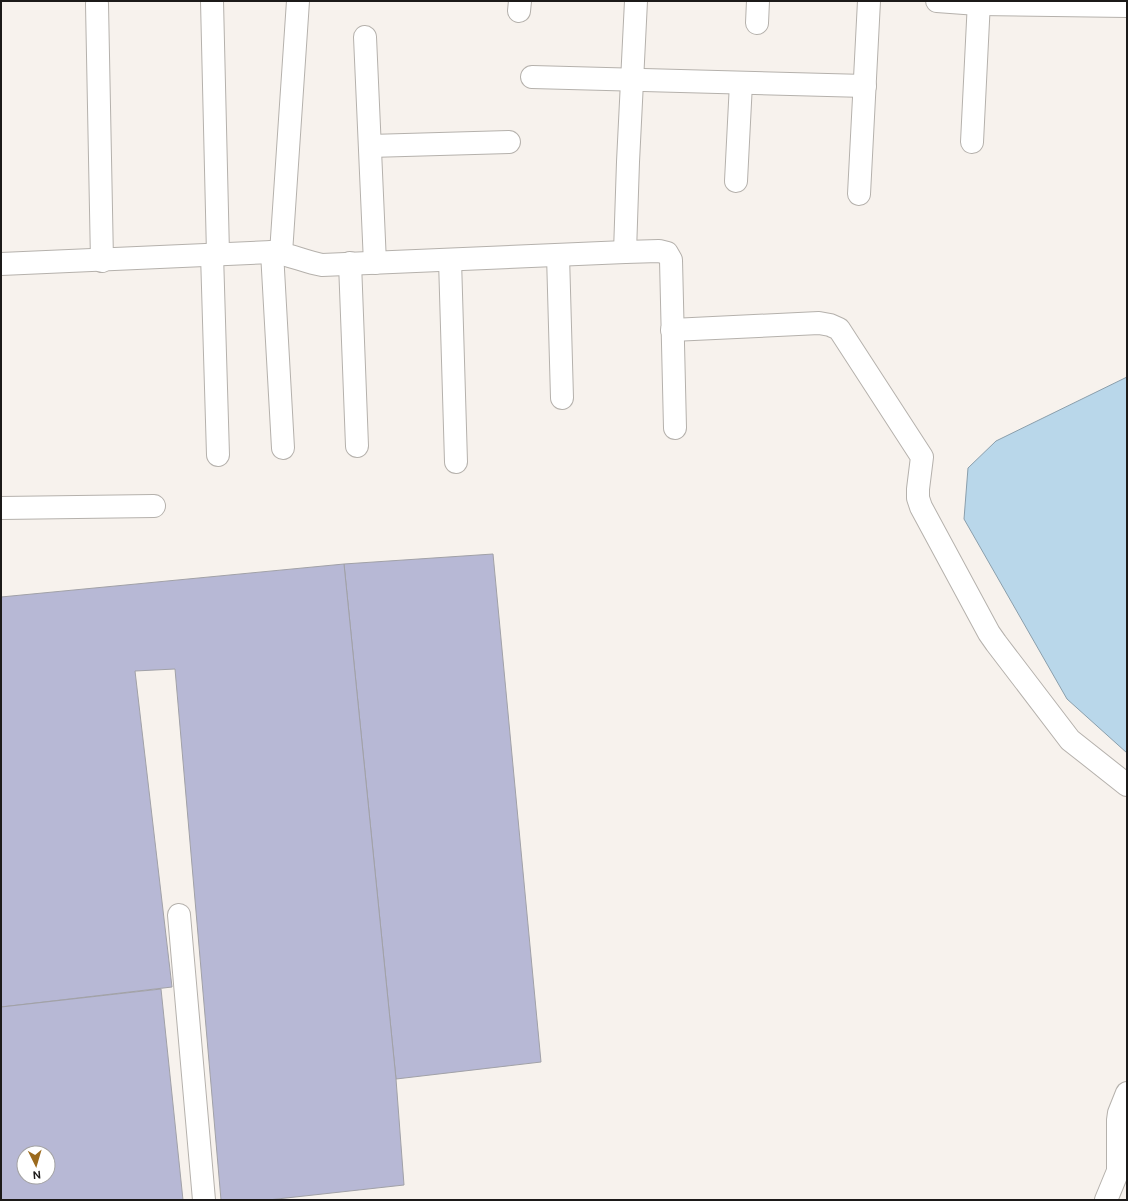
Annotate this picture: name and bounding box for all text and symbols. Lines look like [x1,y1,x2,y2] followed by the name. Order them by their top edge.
[16,1145,56,1185] north arrow
[32,1168,41,1182] text: N

